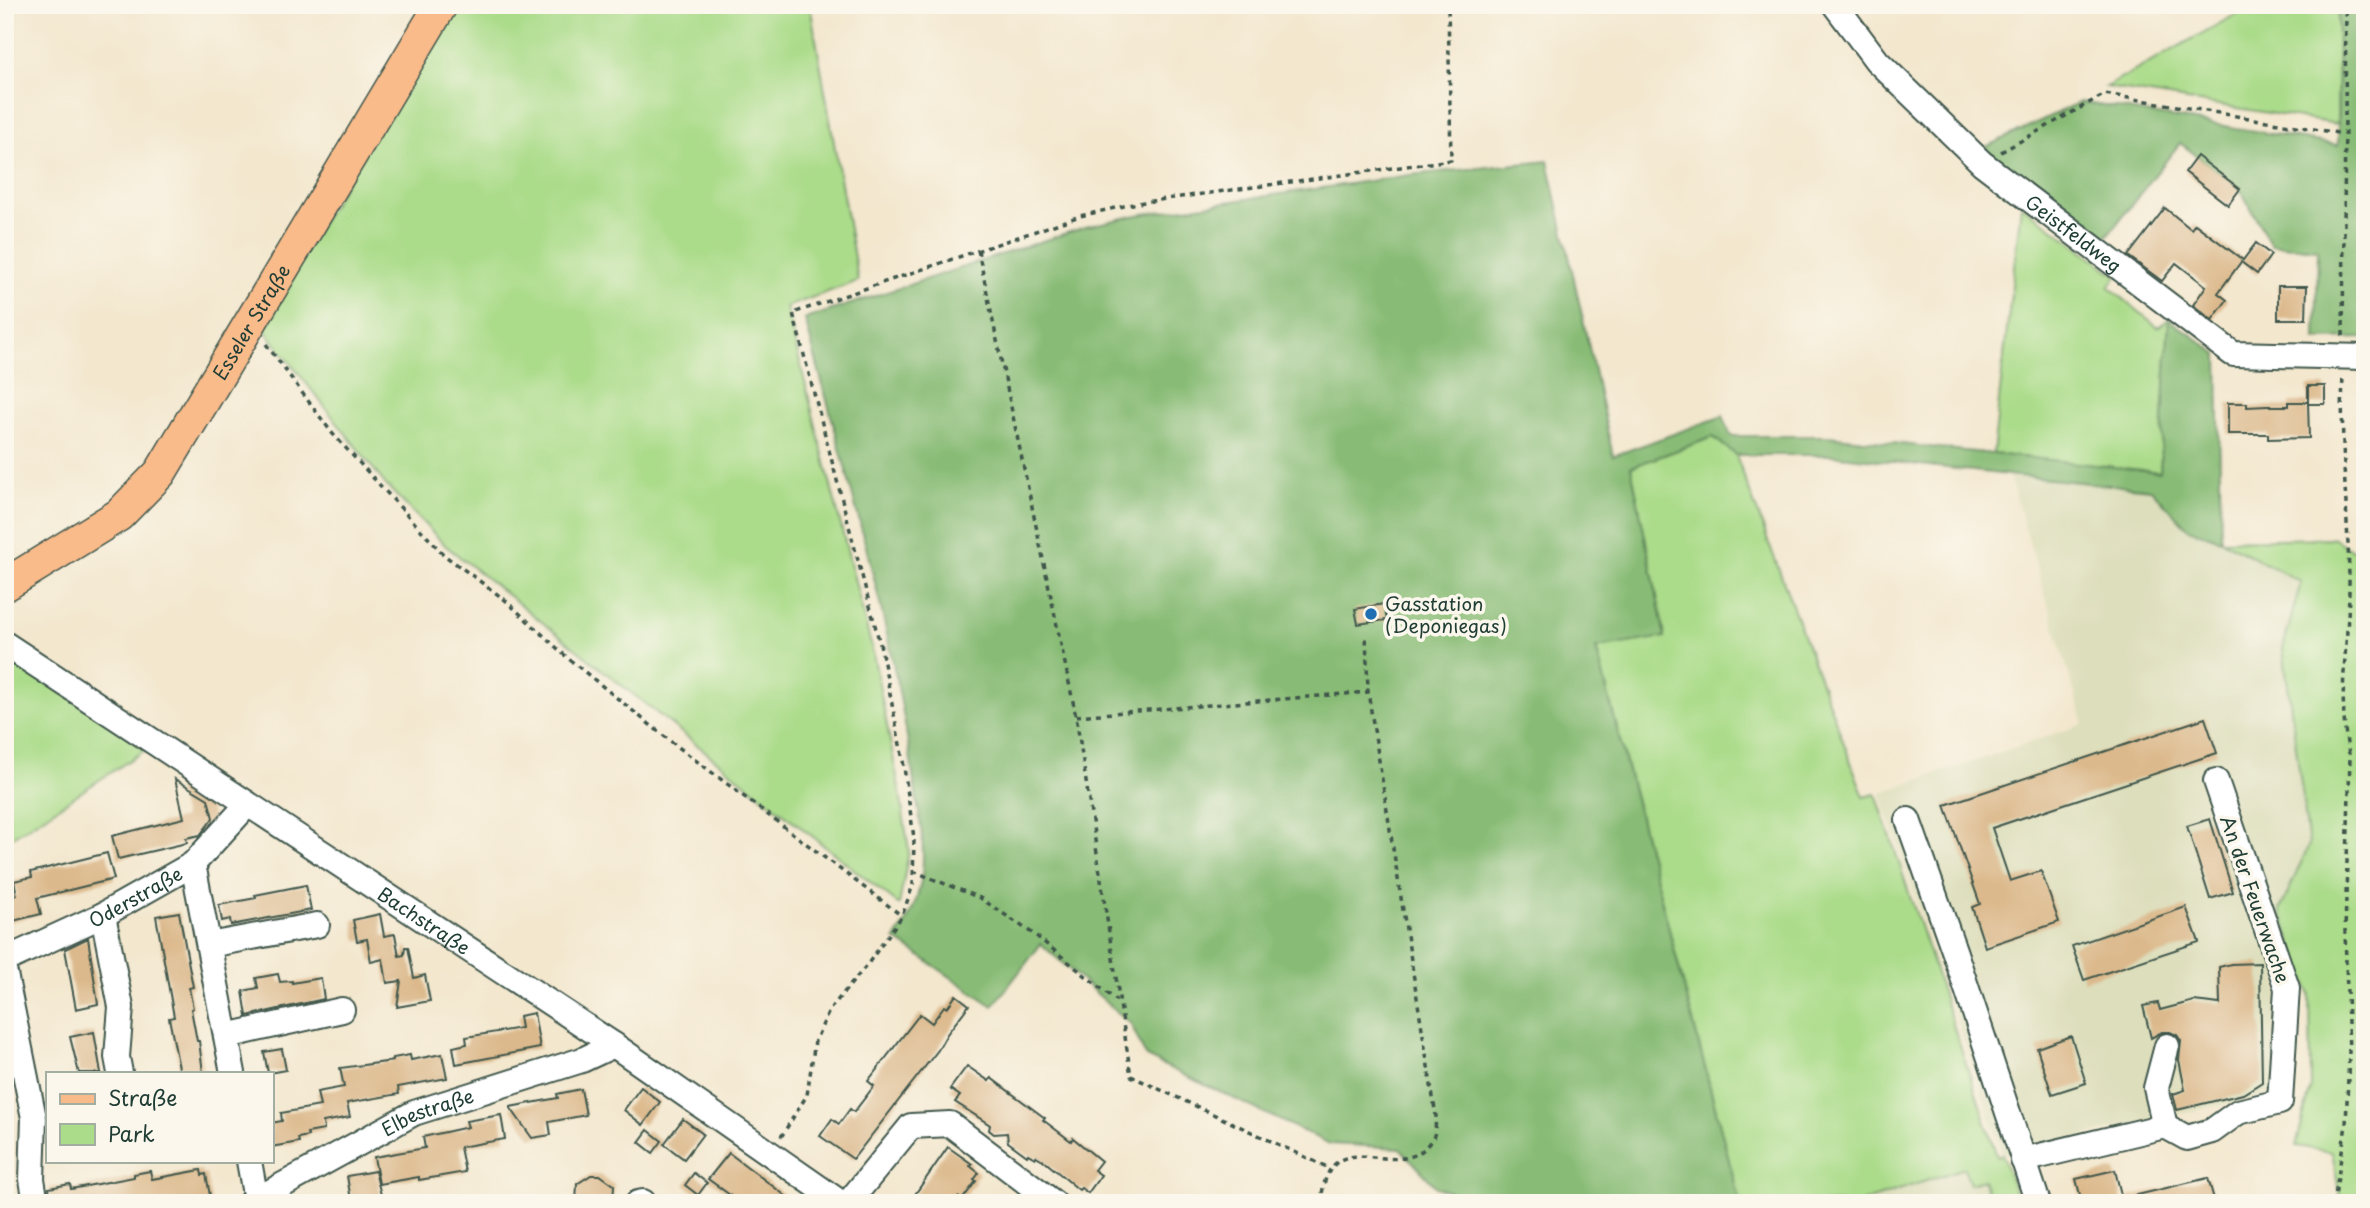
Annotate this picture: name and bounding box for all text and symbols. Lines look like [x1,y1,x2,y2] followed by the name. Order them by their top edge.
[2020,187,2128,279] street label: Geistfeldweg
[205,258,296,385] street label: Esseler Straße
[1385,589,1507,639] place label: Gasstation (Deponiegas)
[1363,606,1379,622] marker: Gasstation (Deponiegas)
[2214,811,2298,987] street label: An der Feuerwache
[84,859,187,934] street label: Oderstraße
[372,879,476,961] street label: Bachstraße
[46,1072,273,1162] legend
[108,1081,177,1113] text: Straße
[376,1081,477,1143] street label: Elbestraße
[108,1117,155,1149] text: Park

